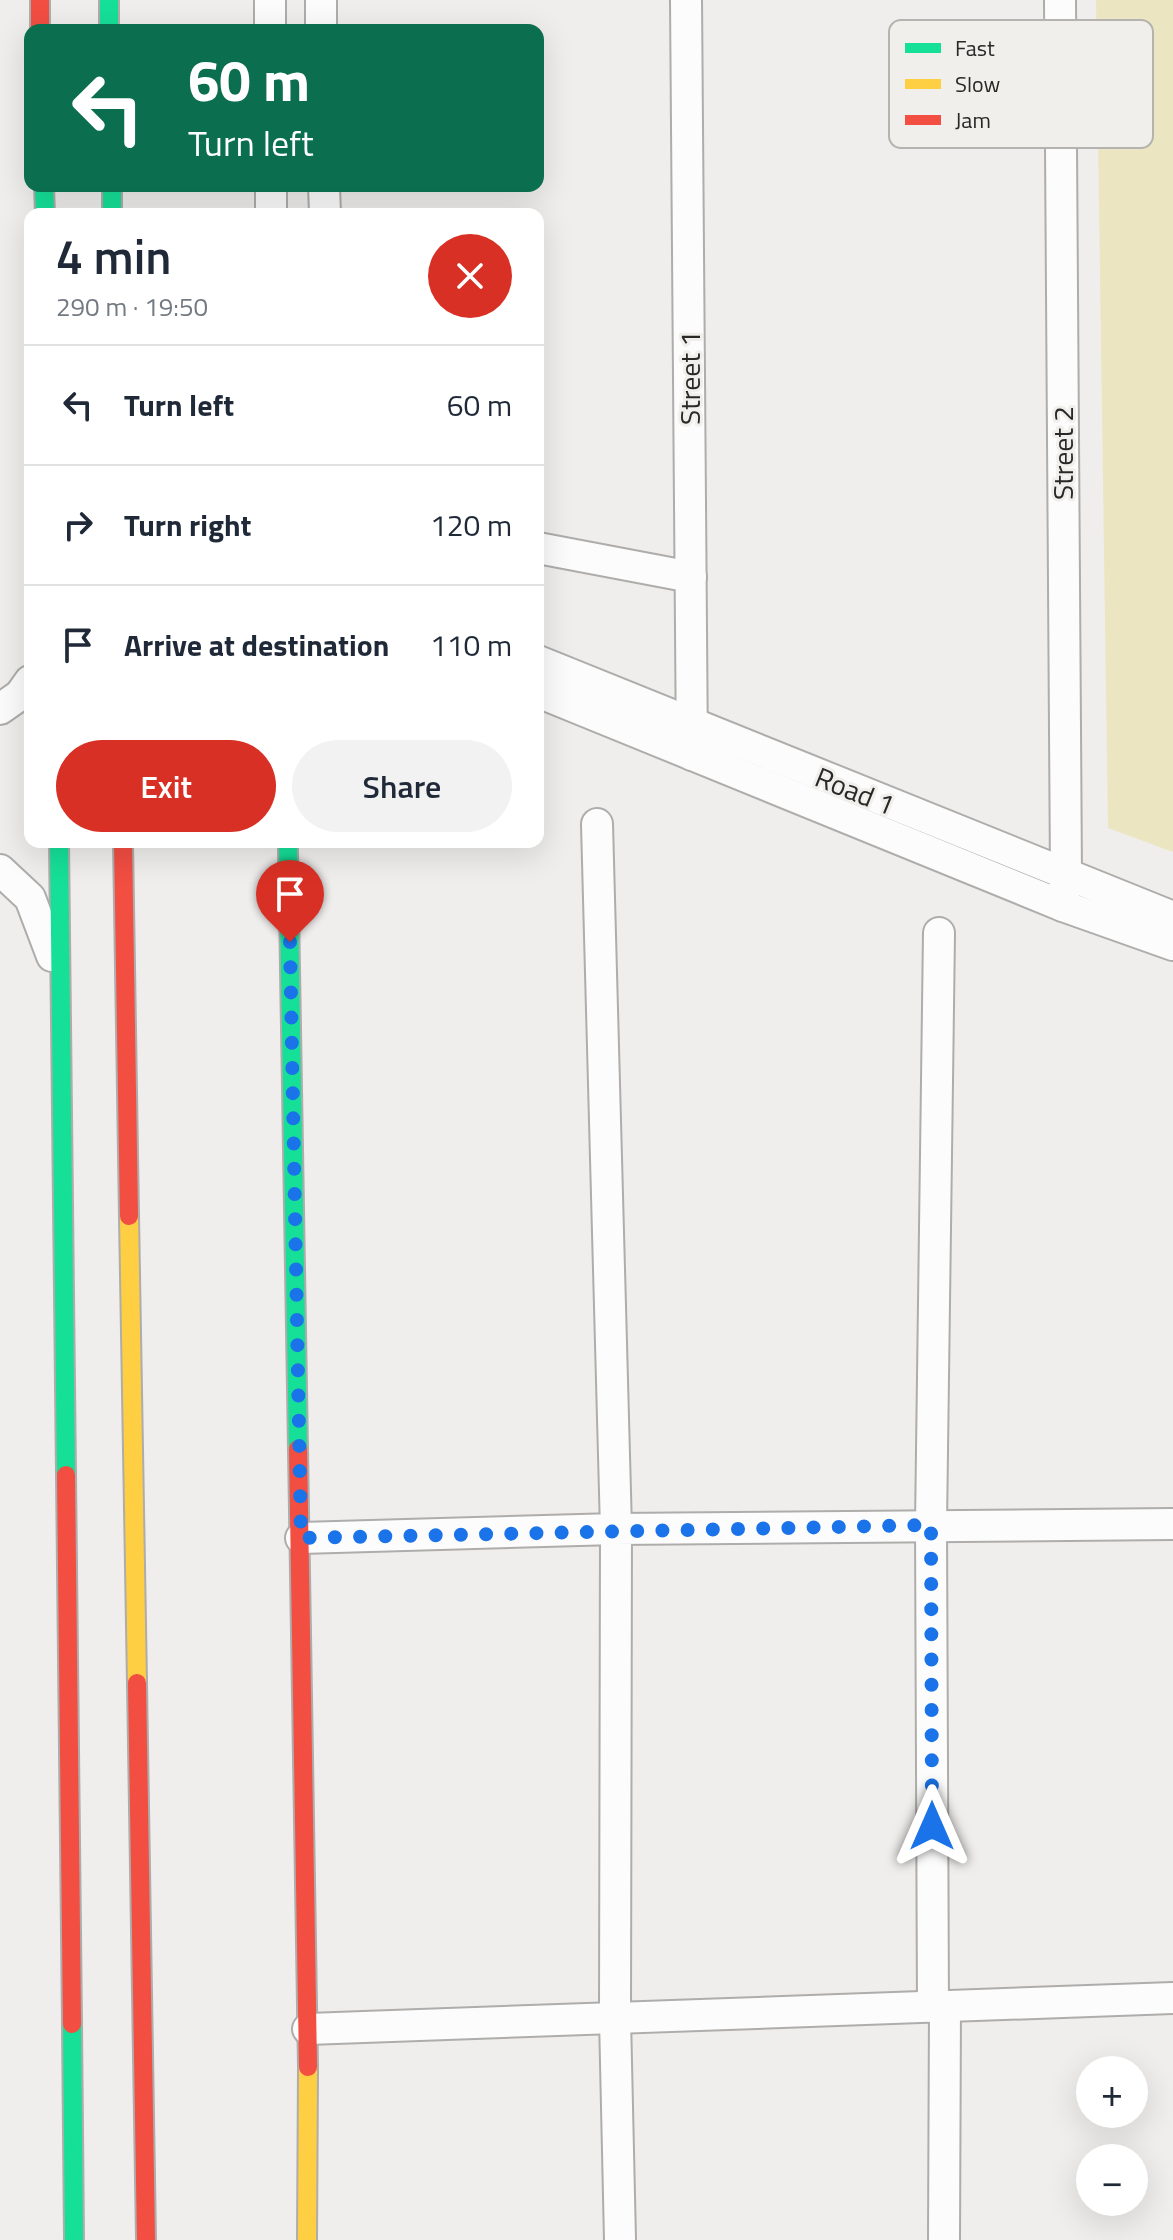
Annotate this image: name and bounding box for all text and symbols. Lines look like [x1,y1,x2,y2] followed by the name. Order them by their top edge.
[889,20,1153,148] legend
[955,31,995,65] text: Fast
[188,38,310,123] text: 60 m
[56,56,160,160] icon: left
[955,67,1001,101] text: Slow
[955,103,991,137] text: Jam
[188,115,314,170] text: Turn left
[56,220,171,293] text: 4 min
[428,234,512,318] button: close
[56,287,208,326] text: 290 m · 19:50
[668,331,711,425] street label: Street 1
[124,382,234,428] text: Turn left
[447,382,512,428] text: 60 m
[56,383,100,427] icon: left
[1041,406,1084,500] street label: Street 2
[124,502,252,548] text: Turn right
[430,502,512,548] text: 120 m
[56,503,100,547] icon: right
[124,622,389,668] text: Arrive at destination
[430,622,512,668] text: 110 m
[56,623,100,667] icon: arrive
[56,740,276,832] button: Exit
[292,740,512,832] button: Share
[809,755,901,826] street label: Road 1
[256,860,324,942] pin
[268,872,312,916] icon: arrive
[890,1784,974,1868] position arrow
[1076,2056,1148,2216] map controls
[1076,2056,1148,2128] button: +
[1076,2144,1148,2216] button: −

